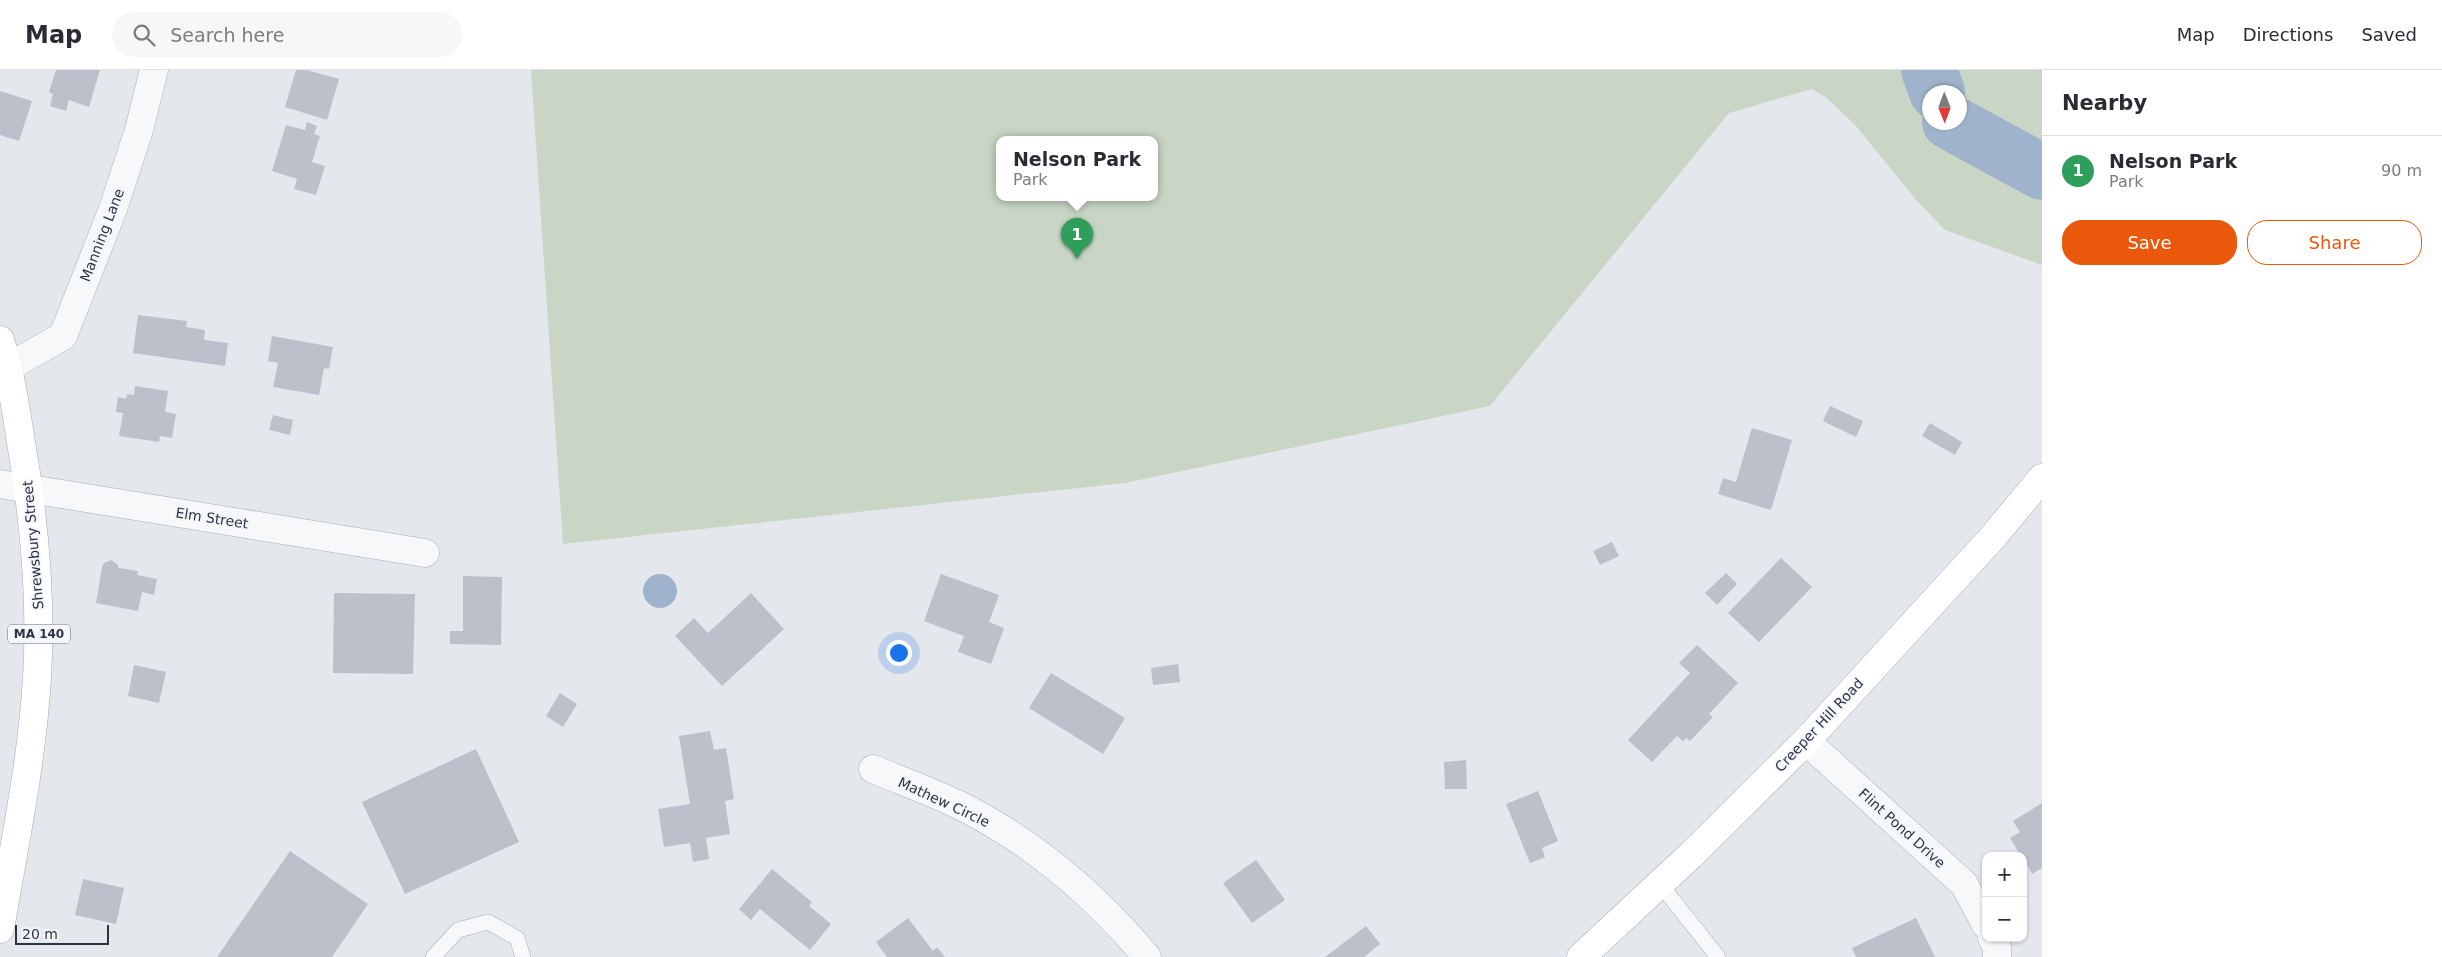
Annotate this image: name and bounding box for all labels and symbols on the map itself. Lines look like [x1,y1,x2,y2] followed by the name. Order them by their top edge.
[1922,85,1967,130] north arrow
[77,186,127,284] street label: Manning Lane
[1061,218,1093,259] pin: 1
[19,479,47,610] street label: Shrewsbury Street
[175,504,250,532] street label: Elm Street
[8,624,70,644] road number: MA 140
[886,640,912,666] your location
[1772,675,1866,775] street label: Creeper Hill Road
[896,774,992,830] street label: Mathew Circle
[1856,785,1948,871] street label: Flint Pond Drive
[15,922,109,945] scale bar

